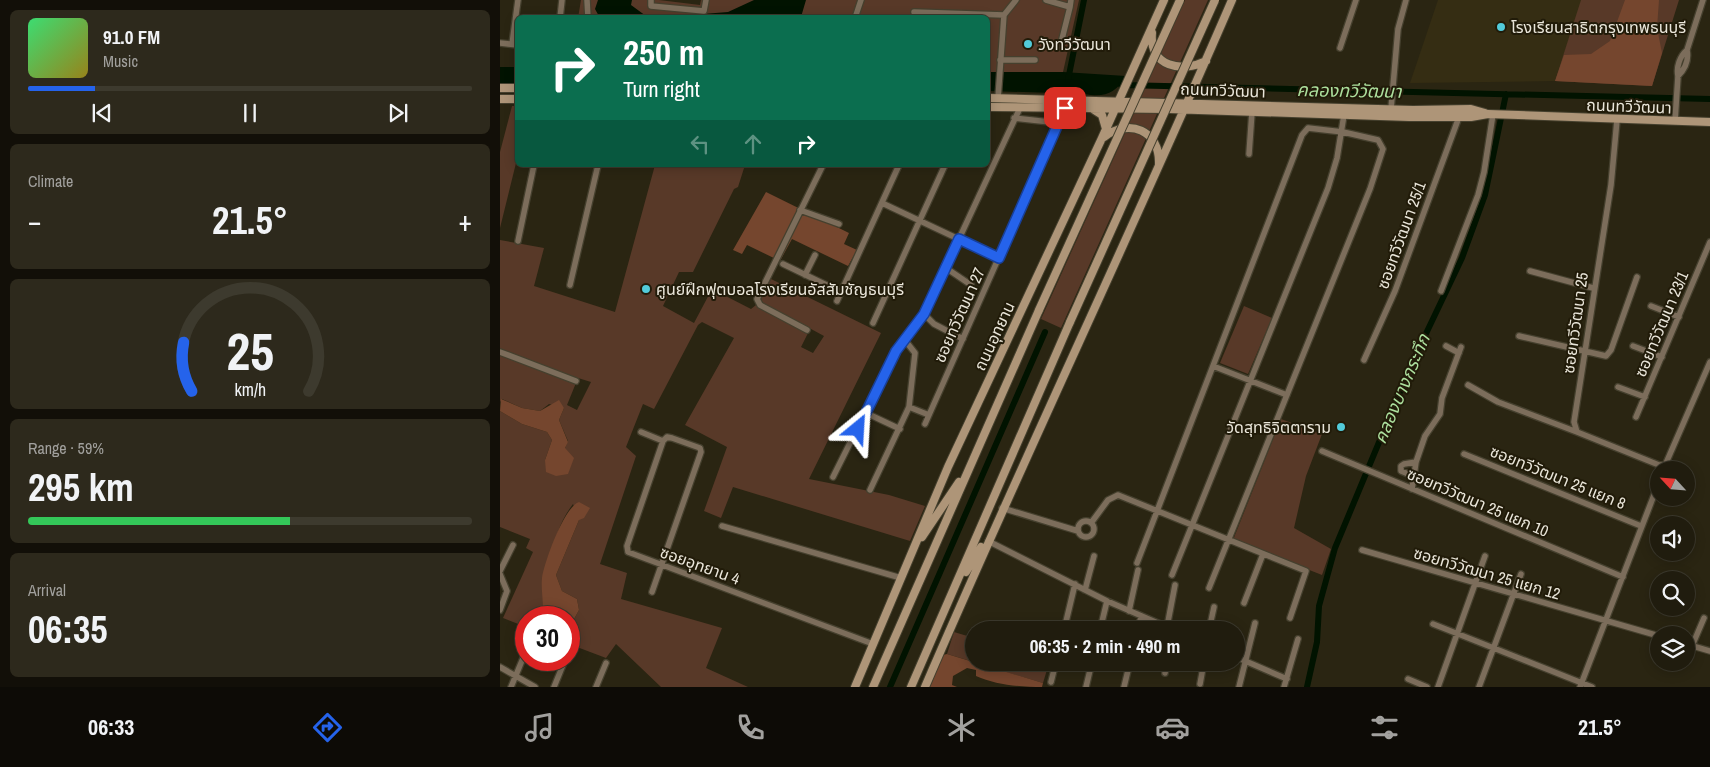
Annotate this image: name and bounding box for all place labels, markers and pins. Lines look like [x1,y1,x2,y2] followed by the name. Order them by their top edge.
[1511,16,1686,38] place label: โรงเรียนสาธิตกรุงเทพธนบุรี
[1495,21,1507,33] marker: โรงเรียนสาธิตกรุงเทพธนบุรี
[1038,33,1111,55] place label: วังทวีวัฒนา
[1022,38,1034,50] marker: วังทวีวัฒนา
[1044,87,1086,129] pin
[656,278,904,300] place label: ศูนย์ฝึกฟุตบอลโรงเรียนอัสสัมชัญธนบุรี
[640,283,652,295] marker: ศูนย์ฝึกฟุตบอลโรงเรียนอัสสัมชัญธนบุรี
[1226,416,1331,438] place label: วัดสุทธิจิตตาราม
[1335,421,1347,433] marker: วัดสุทธิจิตตาราม

